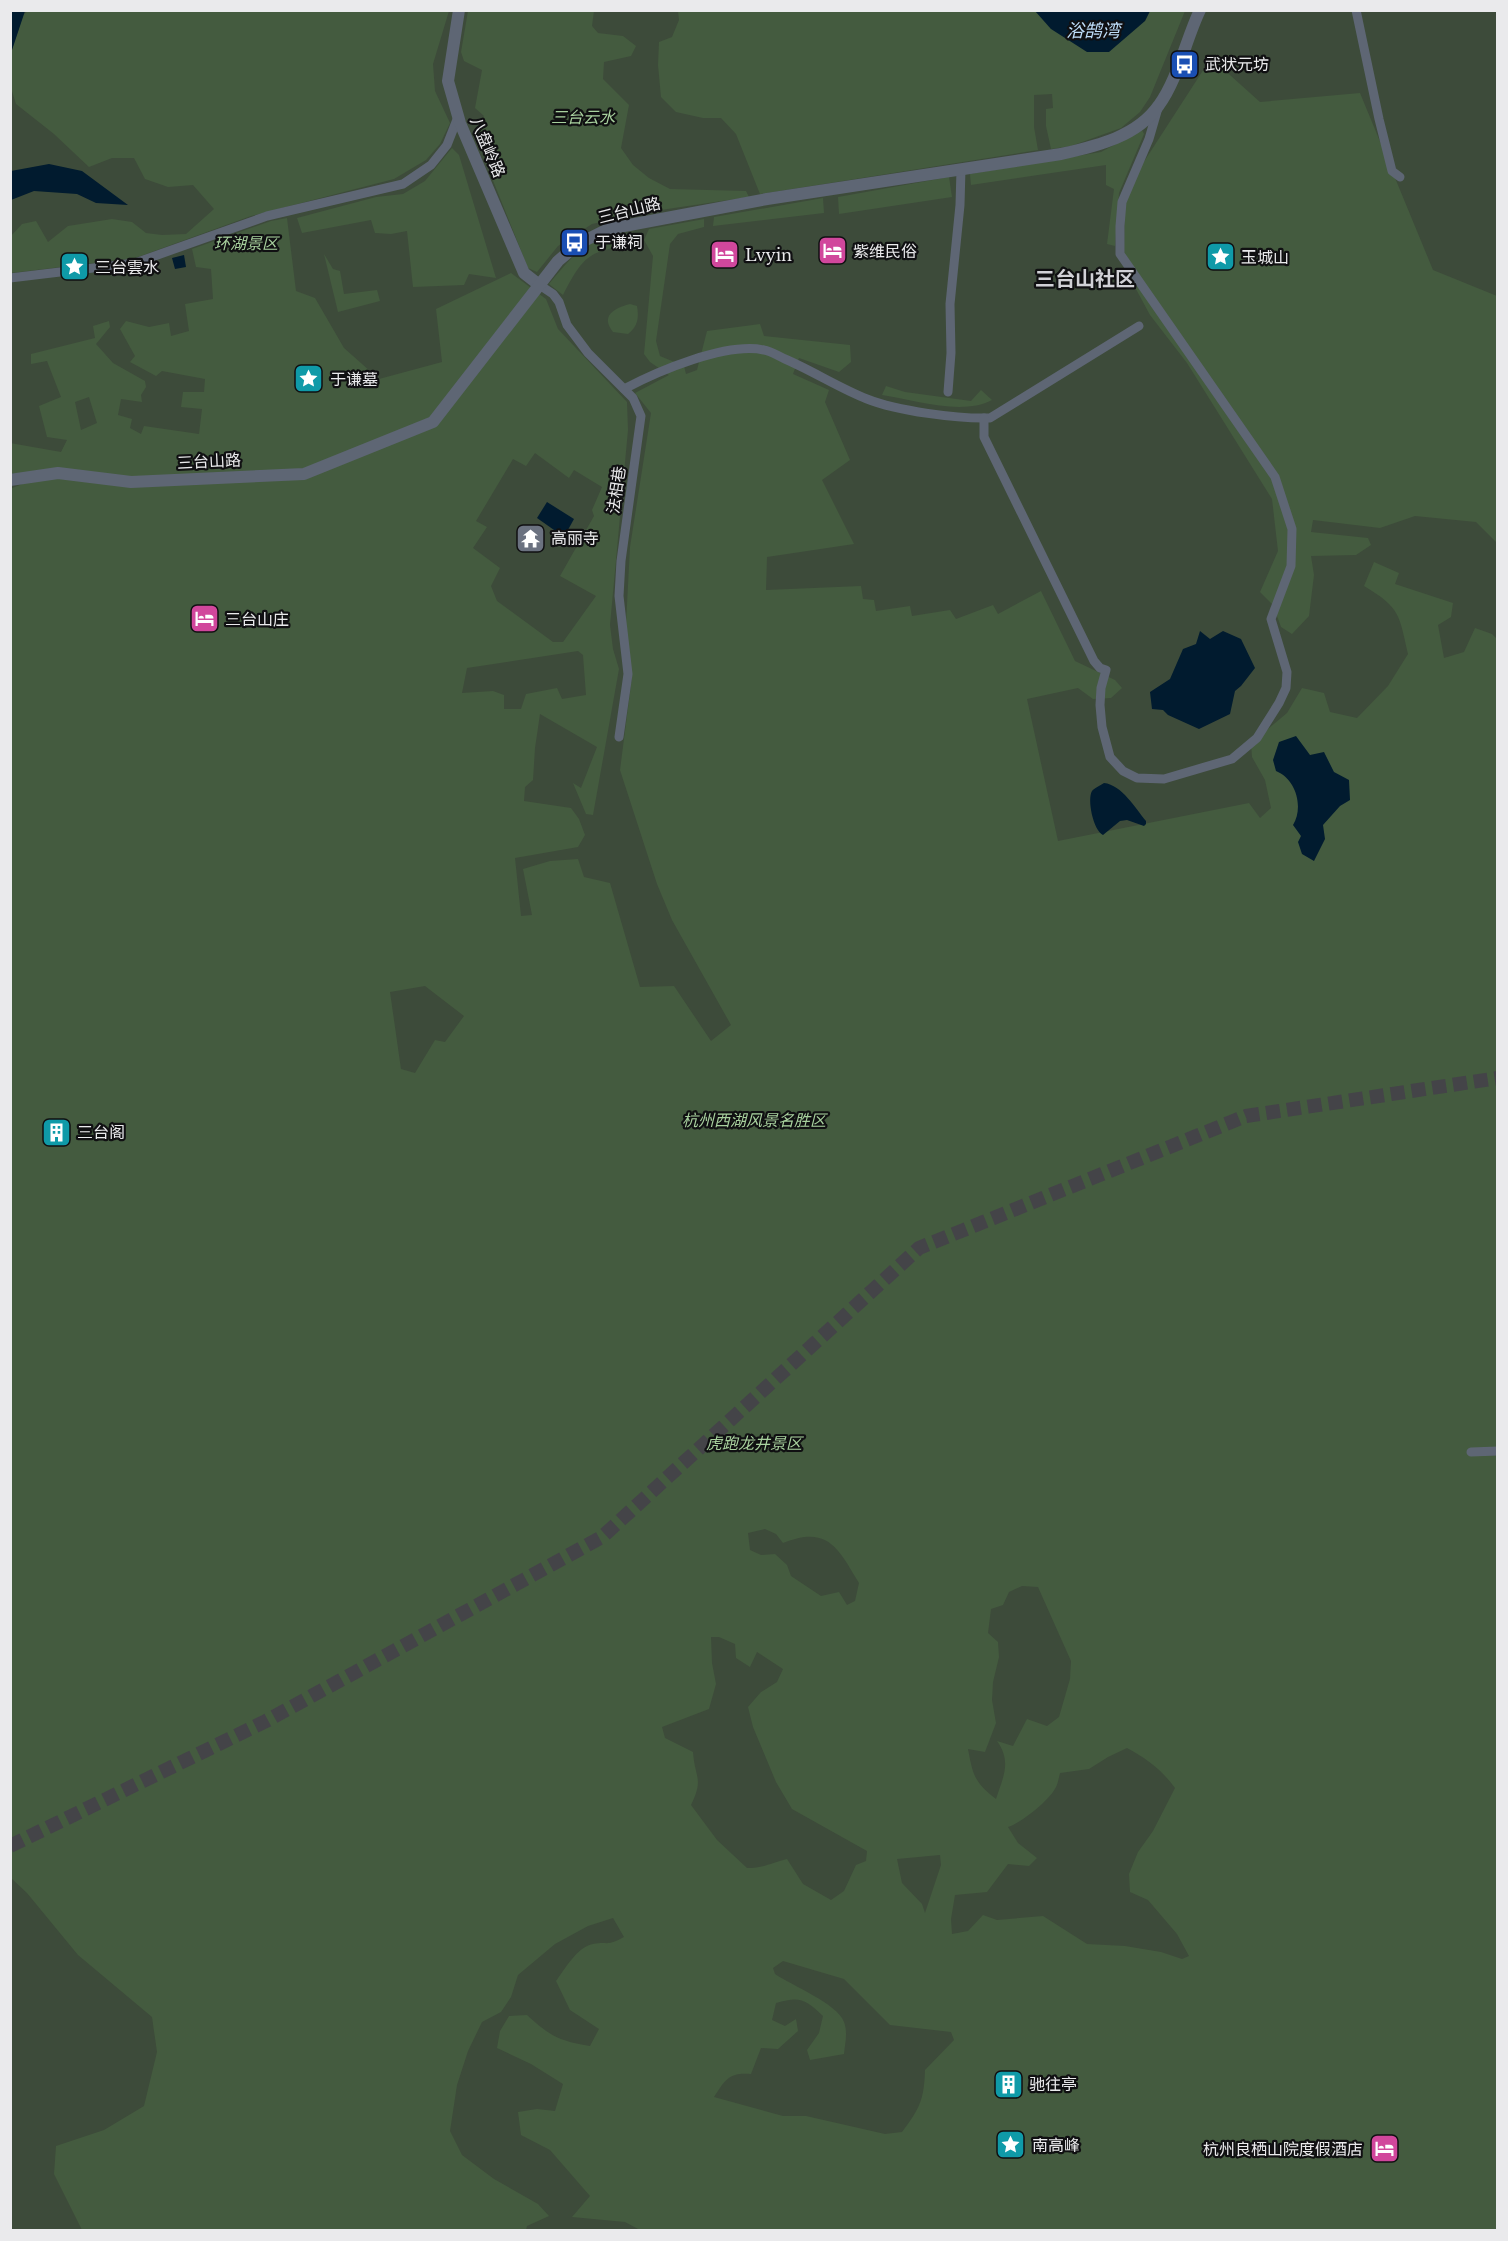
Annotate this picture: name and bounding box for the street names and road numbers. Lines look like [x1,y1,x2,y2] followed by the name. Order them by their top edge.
[466,114,510,180] street label: 八盘岭路
[596,193,662,227] street label: 三台山路
[177,449,241,473] street label: 三台山路
[603,465,629,515] street label: 法相巷

